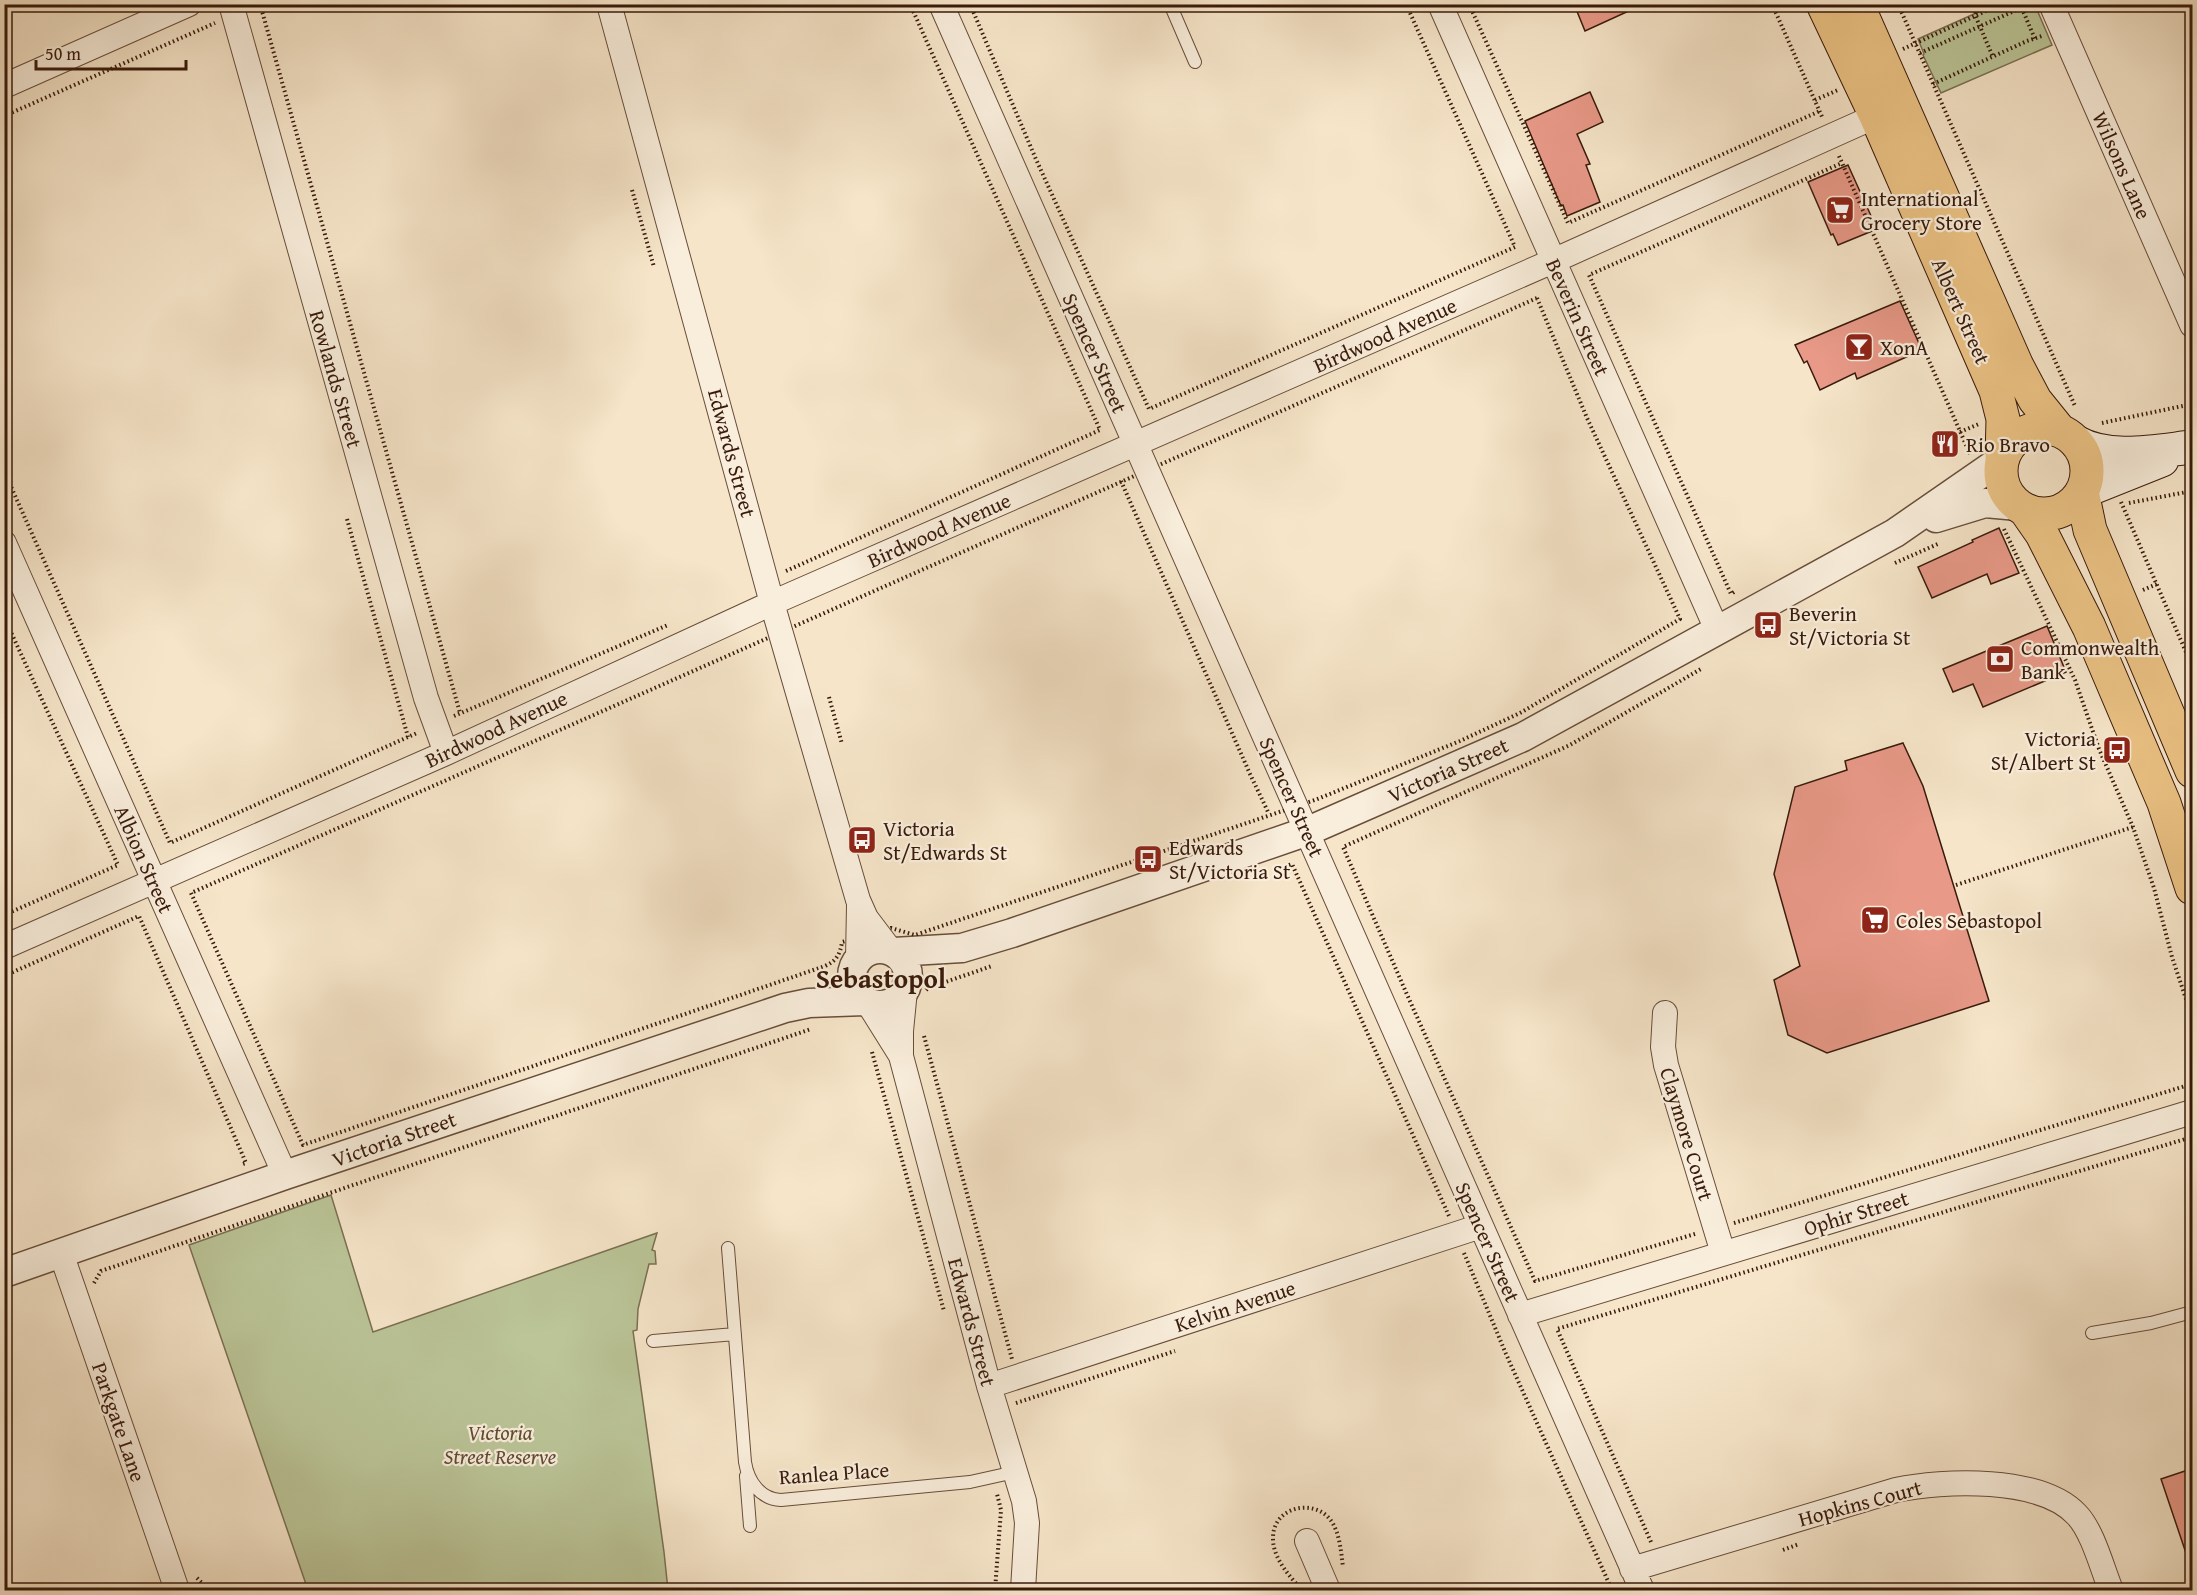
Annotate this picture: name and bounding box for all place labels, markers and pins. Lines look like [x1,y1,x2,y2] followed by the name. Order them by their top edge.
[1861,183,1982,238] place label: International Grocery Store
[1824,194,1856,226] supermarket icon: International Grocery Store
[1843,331,1875,363] bar icon: XonA
[1880,332,1929,363] place label: XonA
[1929,428,1961,460] restaurant icon: Rio Bravo
[1966,429,2050,460] place label: Rio Bravo
[1789,598,1911,653] place label: Beverin St/Victoria St
[1752,609,1784,641] bus stop icon: Beverin St/Victoria St
[2021,632,2160,687] place label: Commonwealth Bank
[1984,643,2016,675] bank icon: Commonwealth Bank
[1991,723,2097,778] place label: Victoria St/Albert St
[2101,734,2133,766] bus stop icon: Victoria St/Albert St
[883,813,1008,868] place label: Victoria St/Edwards St
[846,824,878,856] bus stop icon: Victoria St/Edwards St
[1169,832,1291,887] place label: Edwards St/Victoria St
[1132,843,1164,875] bus stop icon: Edwards St/Victoria St
[1859,904,1891,936] supermarket icon: Coles Sebastopol
[1896,905,2042,936] place label: Coles Sebastopol

